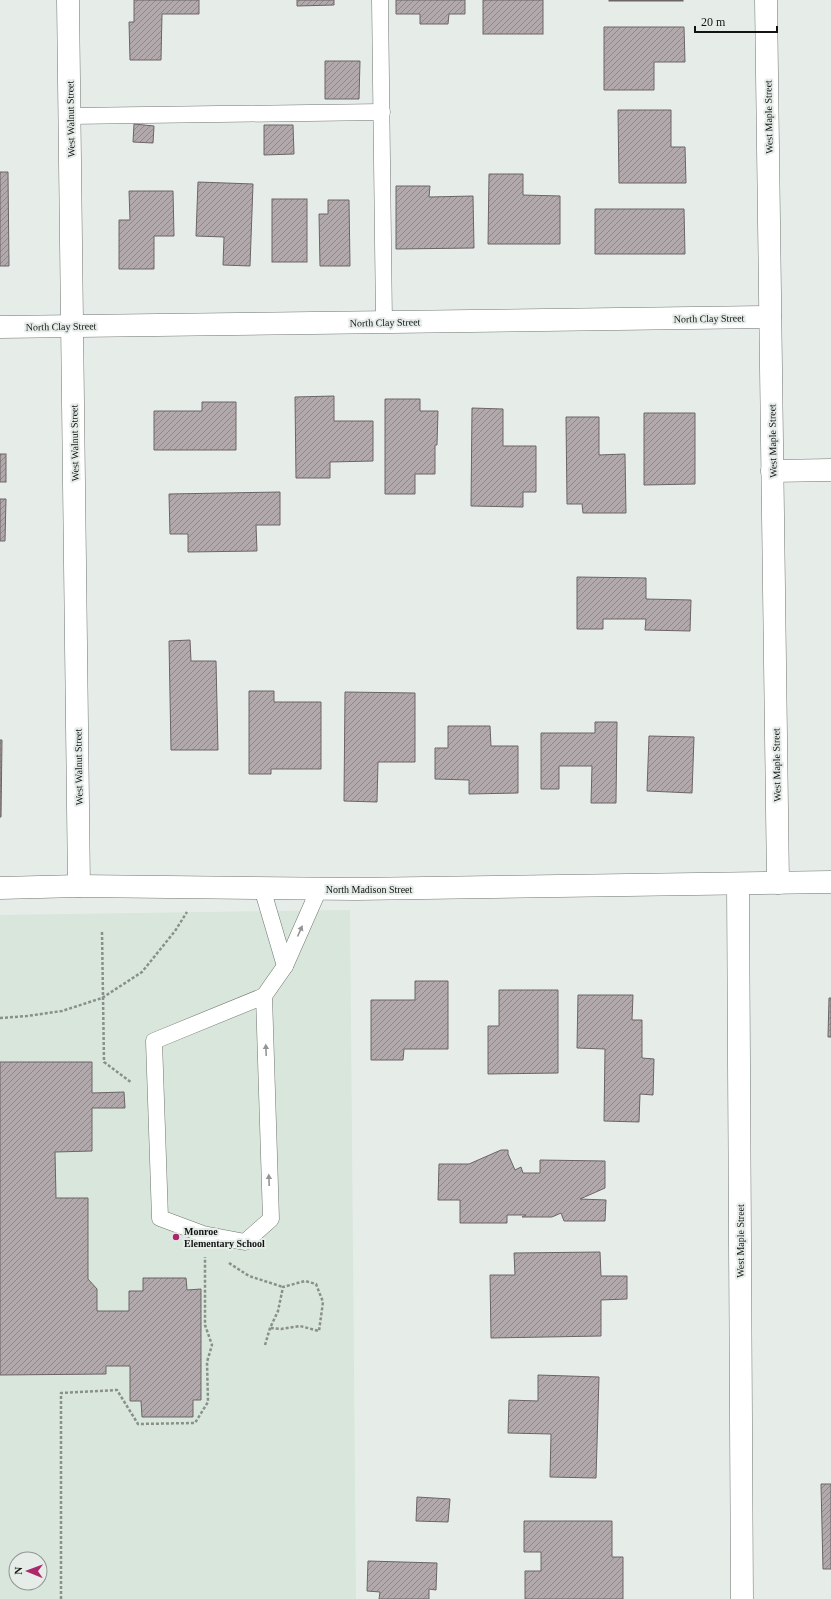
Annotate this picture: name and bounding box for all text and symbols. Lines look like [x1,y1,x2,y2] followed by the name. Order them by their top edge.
[695,8,777,34] scale bar
[701,15,726,29] text: 20 m
[64,80,77,157] street label: West Walnut Street
[762,80,775,154] street label: West Maple Street
[674,312,745,325] street label: North Clay Street
[350,316,421,329] street label: North Clay Street
[26,320,97,333] street label: North Clay Street
[68,404,81,481] street label: West Walnut Street
[766,404,779,478] street label: West Maple Street
[72,728,85,805] street label: West Walnut Street
[770,728,783,802] street label: West Maple Street
[326,884,413,895] street label: North Madison Street
[298,924,304,936] one-way arrow
[262,1044,269,1056] one-way arrow
[266,1174,273,1186] one-way arrow
[735,1204,746,1278] street label: West Maple Street
[184,1226,265,1249] place label: Monroe Elementary School
[171,1232,181,1242] marker: Monroe Elementary School
[8,1551,48,1591] north arrow
[12,1567,24,1575] text: N

